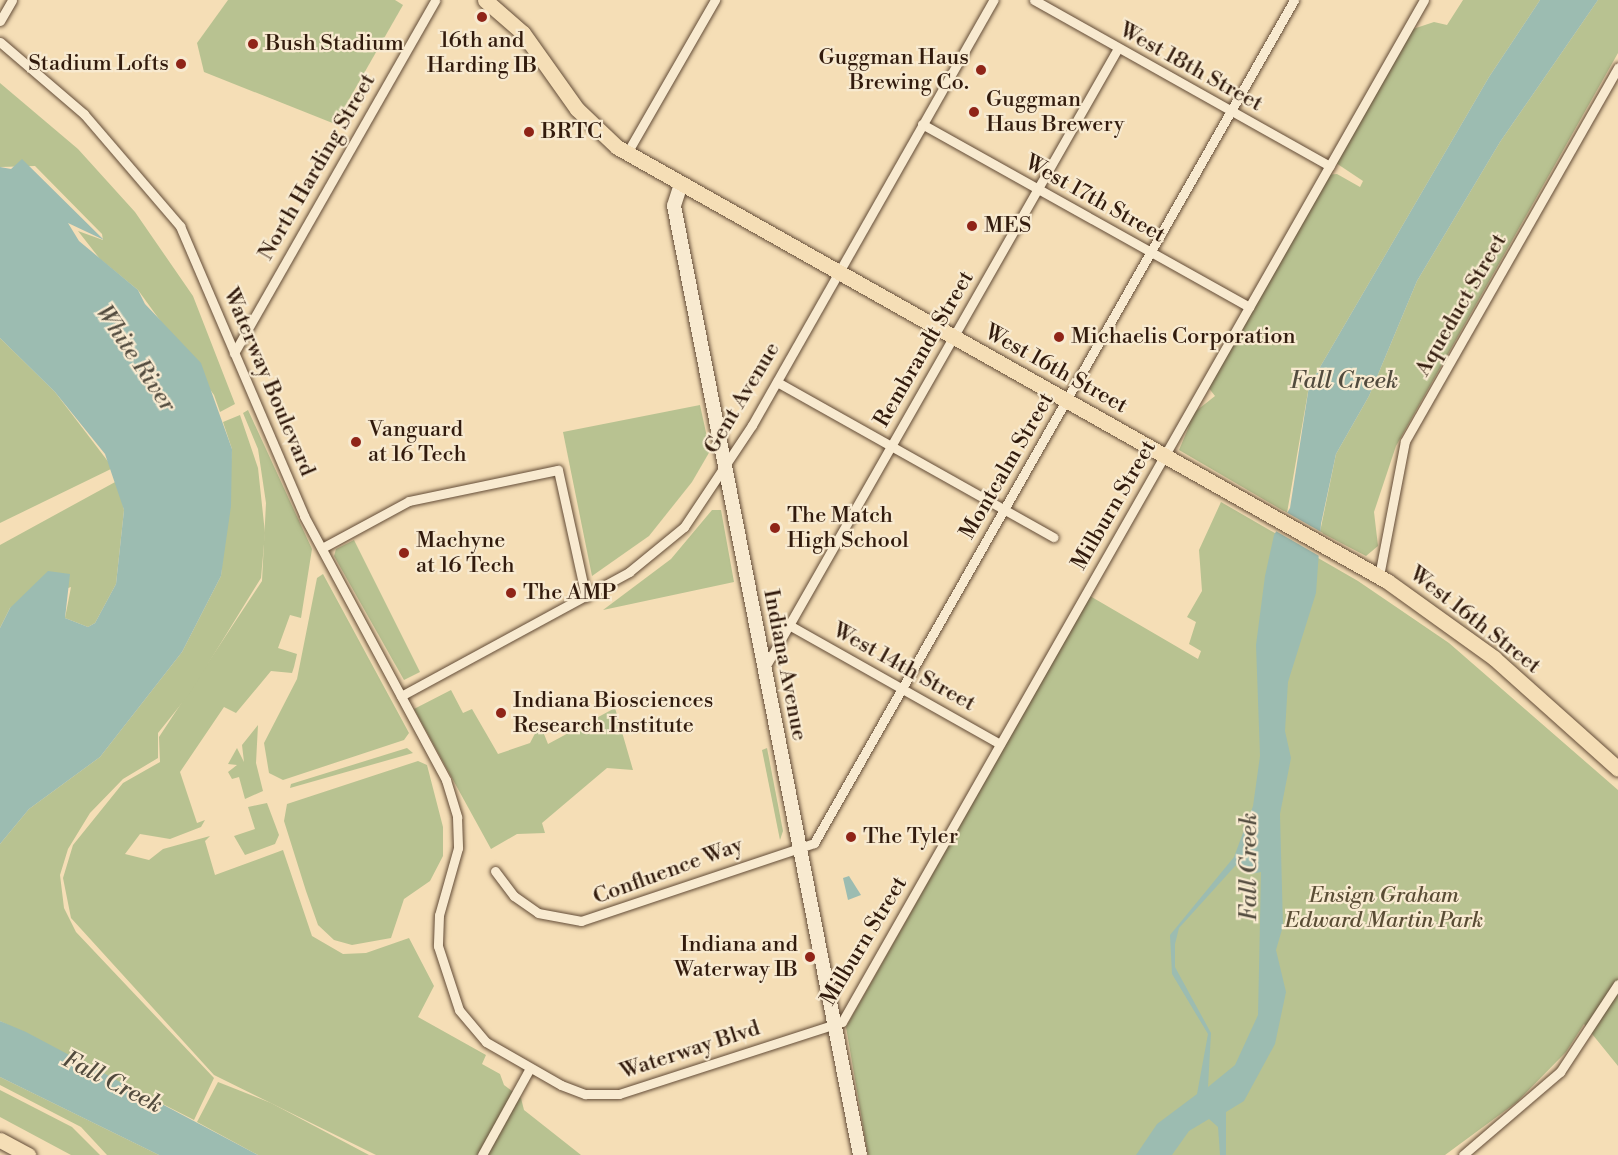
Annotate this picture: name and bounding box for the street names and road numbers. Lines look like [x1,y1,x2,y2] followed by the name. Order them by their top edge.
[1115,17,1267,117] street label: West 18th Street
[253,69,381,265] street label: North Harding Street
[1020,149,1170,249] street label: West 17th Street
[1410,229,1512,381] street label: Aqueduct Street
[869,266,979,432] street label: Rembrandt Street
[217,284,321,480] street label: Waterway Boulevard
[980,319,1132,419] street label: West 16th Street
[698,338,786,458] street label: Gent Avenue
[954,388,1060,544] street label: Montcalm Street
[1066,435,1162,575] street label: Milburn Street
[1404,561,1546,679] street label: West 16th Street
[757,587,813,743] street label: Indiana Avenue
[828,617,980,717] street label: West 14th Street
[589,832,747,910] street label: Confluence Way
[815,872,913,1010] street label: Milburn Street
[617,1015,763,1085] street label: Waterway Blvd

